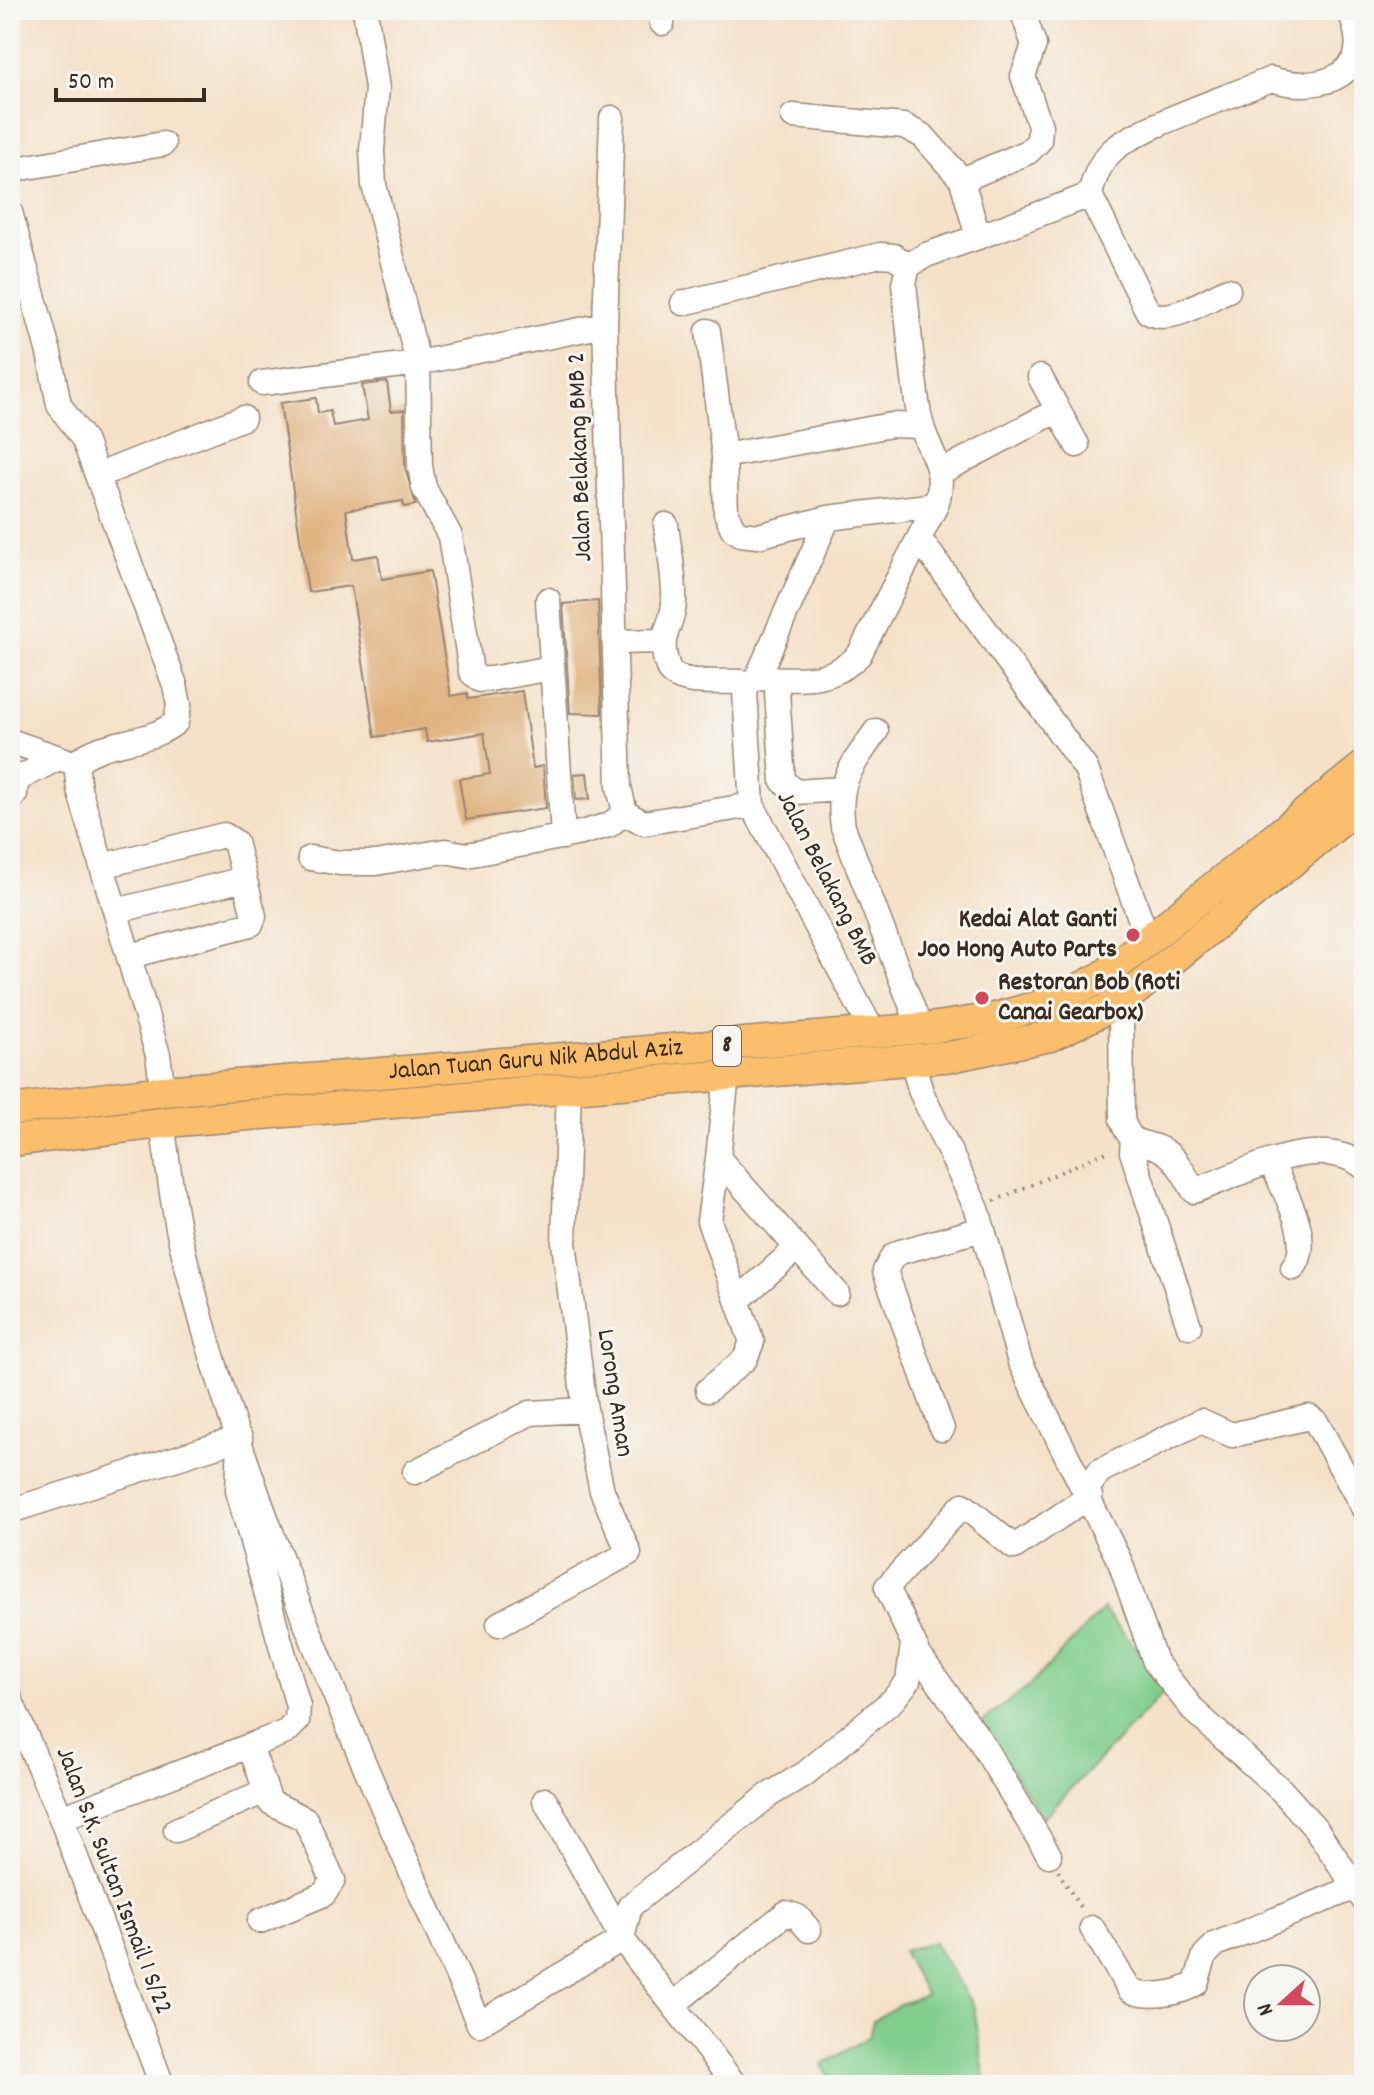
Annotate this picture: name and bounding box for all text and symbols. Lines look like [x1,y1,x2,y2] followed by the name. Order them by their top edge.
[56,52,204,102] scale bar
[68,66,114,100] text: 50 m
[559,352,603,562] street label: Jalan Belakang BMB 2
[766,785,886,973] street label: Jalan Belakang BMB
[918,902,1117,969] place label: Kedai Alat Ganti Joo Hong Auto Parts
[1124,926,1142,944] marker: Kedai Alat Ganti Joo Hong Auto Parts
[998,965,1180,1032] place label: Restoran Bob (Roti Canai Gearbox)
[973,989,991,1007] marker: Restoran Bob (Roti Canai Gearbox)
[713,1026,741,1066] road number: 8
[387,1030,684,1091] street label: Jalan Tuan Guru Nik Abdul Aziz
[586,1326,642,1460] street label: Lorong Aman
[45,1742,181,2020] street label: Jalan S.K. Sultan Ismail 1 S/22
[1242,1963,1322,2043] north arrow
[1250,1998,1283,2020] text: N

